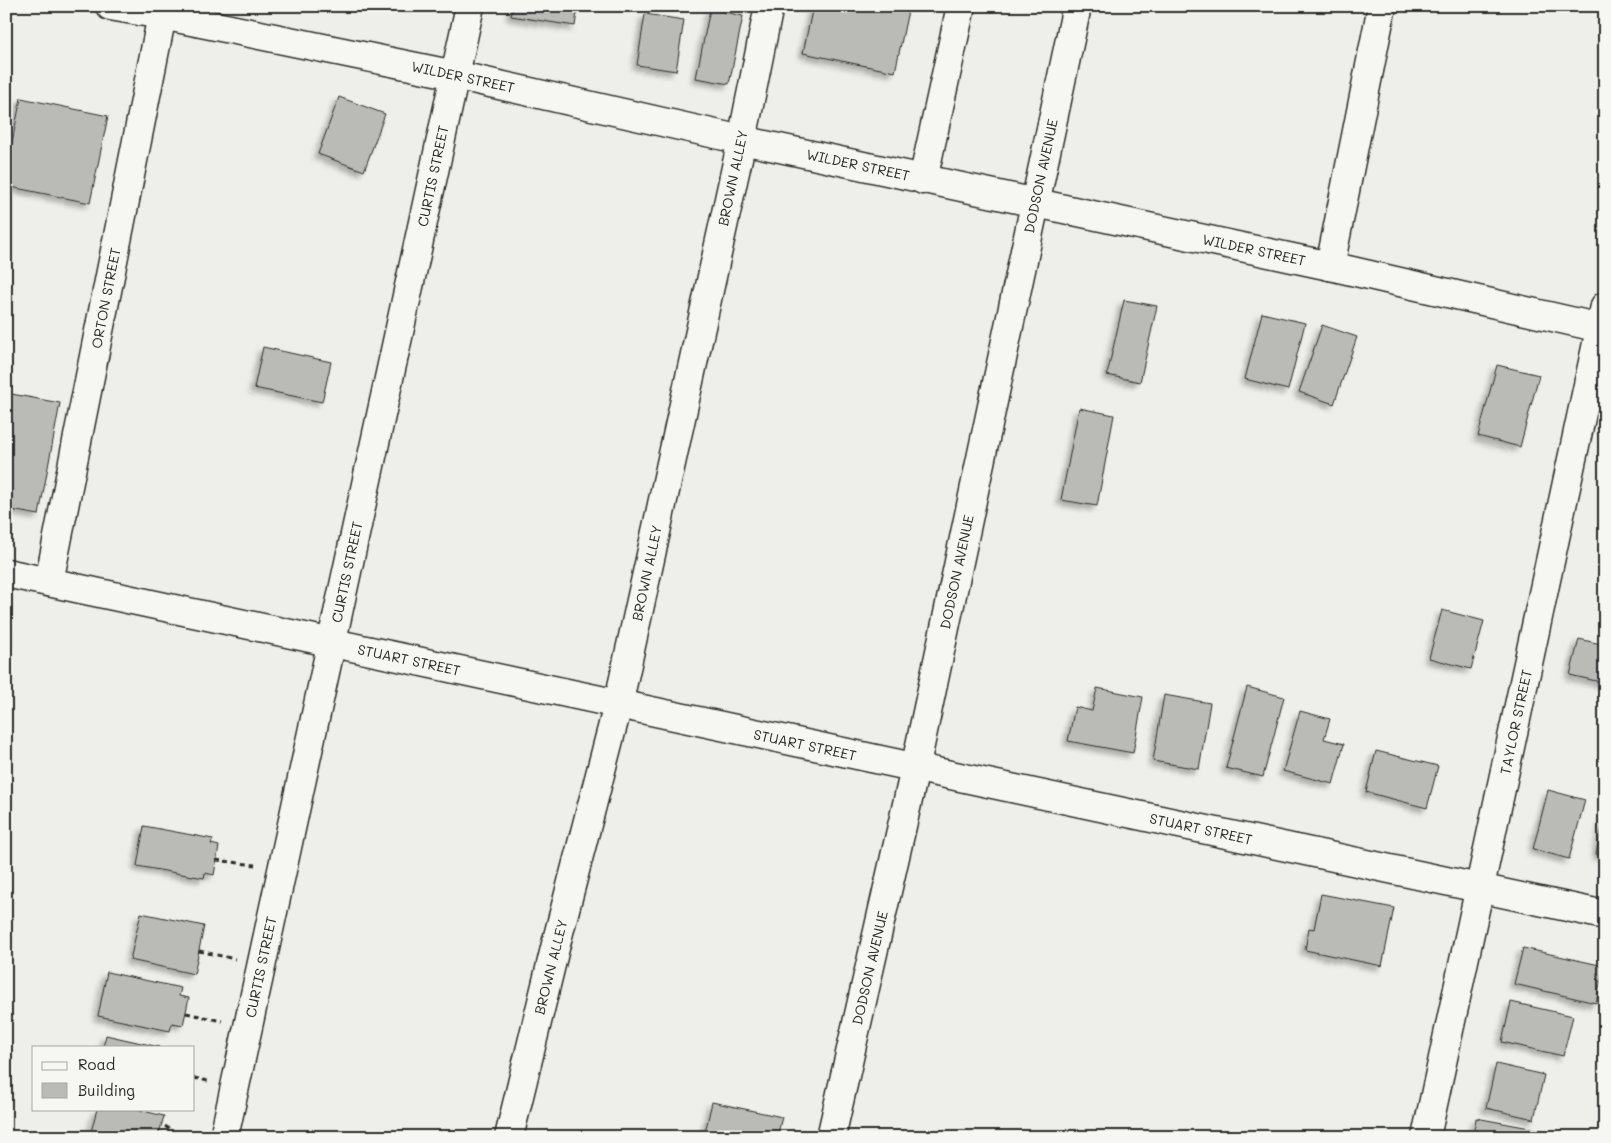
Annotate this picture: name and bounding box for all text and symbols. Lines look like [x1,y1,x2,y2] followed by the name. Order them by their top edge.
[410,56,517,97] street label: WILDER STREET
[1019,117,1062,235] street label: DODSON AVENUE
[412,123,453,228] street label: CURTIS STREET
[713,128,752,228] street label: BROWN ALLEY
[805,144,912,185] street label: WILDER STREET
[1201,229,1308,270] street label: WILDER STREET
[86,246,125,350] street label: ORTON STREET
[935,513,978,631] street label: DODSON AVENUE
[326,519,367,624] street label: CURTIS STREET
[627,523,666,623] street label: BROWN ALLEY
[356,639,462,680] street label: STUART STREET
[1495,667,1536,776] street label: TAYLOR STREET
[752,724,858,765] street label: STUART STREET
[1148,808,1254,849] street label: STUART STREET
[847,909,892,1027] street label: DODSON AVENUE
[240,914,281,1019] street label: CURTIS STREET
[530,917,572,1016] street label: BROWN ALLEY
[32,1046,195,1110] legend
[78,1054,115,1074] text: Road
[78,1080,135,1100] text: Building

